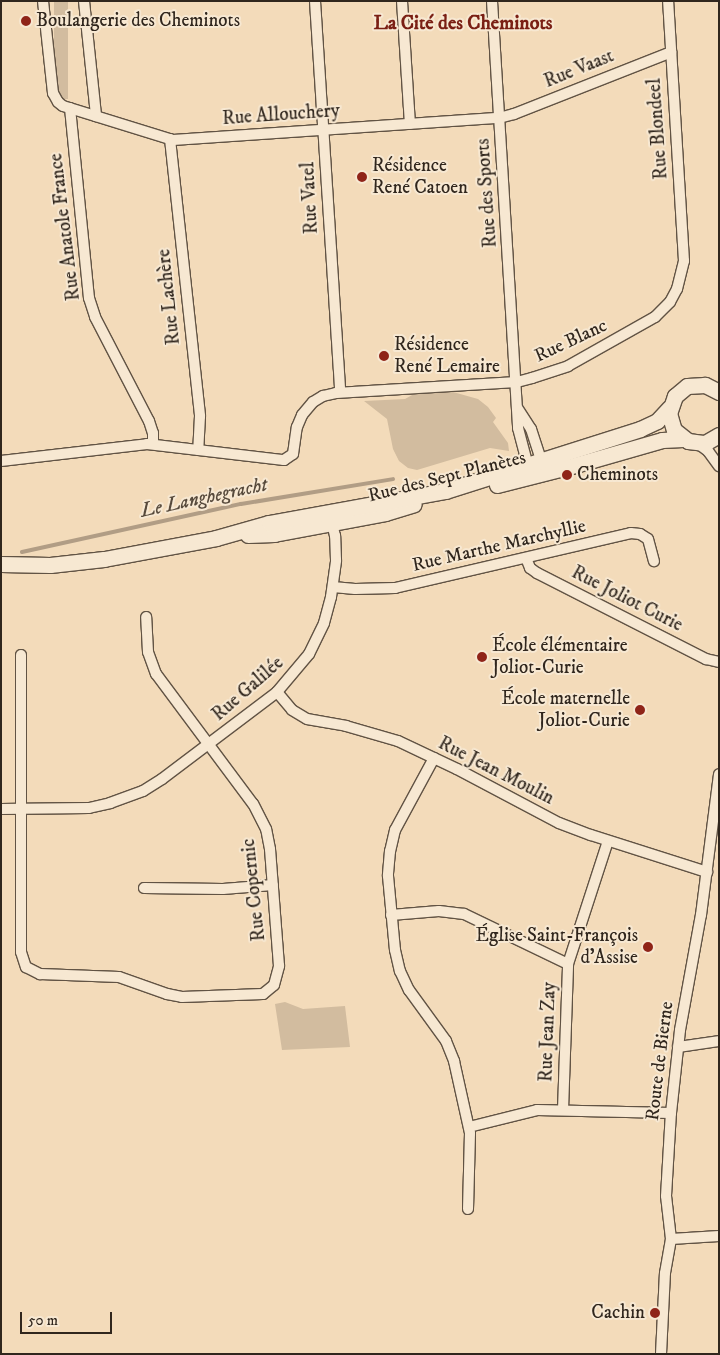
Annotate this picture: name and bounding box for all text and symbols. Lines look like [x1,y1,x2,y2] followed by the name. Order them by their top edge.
[36,10,240,32] place label: Boulangerie des Cheminots
[373,11,553,35] district label: La Cité des Cheminots
[20,15,32,27] marker: Boulangerie des Cheminots
[541,45,617,93] street label: Rue Vaast
[643,78,673,180] street label: Rue Blondeel
[222,100,340,130] street label: Rue Allouchery
[472,137,502,249] street label: Rue des Sports
[45,152,85,302] street label: Rue Anatole France
[372,155,468,199] place label: Résidence René Catoen
[297,161,323,235] street label: Rue Vatel
[356,171,368,183] marker: Résidence René Catoen
[153,248,185,346] street label: Rue Lachère
[531,314,611,368] street label: Rue Blanc
[394,334,500,378] place label: Résidence René Lemaire
[378,350,390,362] marker: Résidence René Lemaire
[366,446,528,508] street label: Rue des Sept Planètes
[577,464,658,486] place label: Cheminots
[561,469,573,481] marker: Cheminots
[138,473,270,523] water label: Le Langhegracht
[410,515,588,577] street label: Rue Marthe Marchyllie
[568,561,686,637] street label: Rue Joliot Curie
[492,635,628,679] place label: École élémentaire Joliot-Curie
[476,651,488,663] marker: École élémentaire Joliot-Curie
[208,652,288,726] street label: Rue Galilée
[501,688,630,732] place label: École maternelle Joliot-Curie
[634,704,646,716] marker: École maternelle Joliot-Curie
[434,732,558,810] street label: Rue Jean Moulin
[237,838,271,942] street label: Rue Copernic
[475,925,638,969] place label: Église Saint-François d'Assise
[642,941,654,953] marker: Église Saint-François d'Assise
[535,982,561,1082] street label: Rue Jean Zay
[641,1000,679,1122] street label: Route de Bierne
[22,1302,115,1334] scale bar
[591,1302,645,1324] place label: Cachin
[649,1307,661,1319] marker: Cachin
[28,1311,58,1330] text: 50 m

